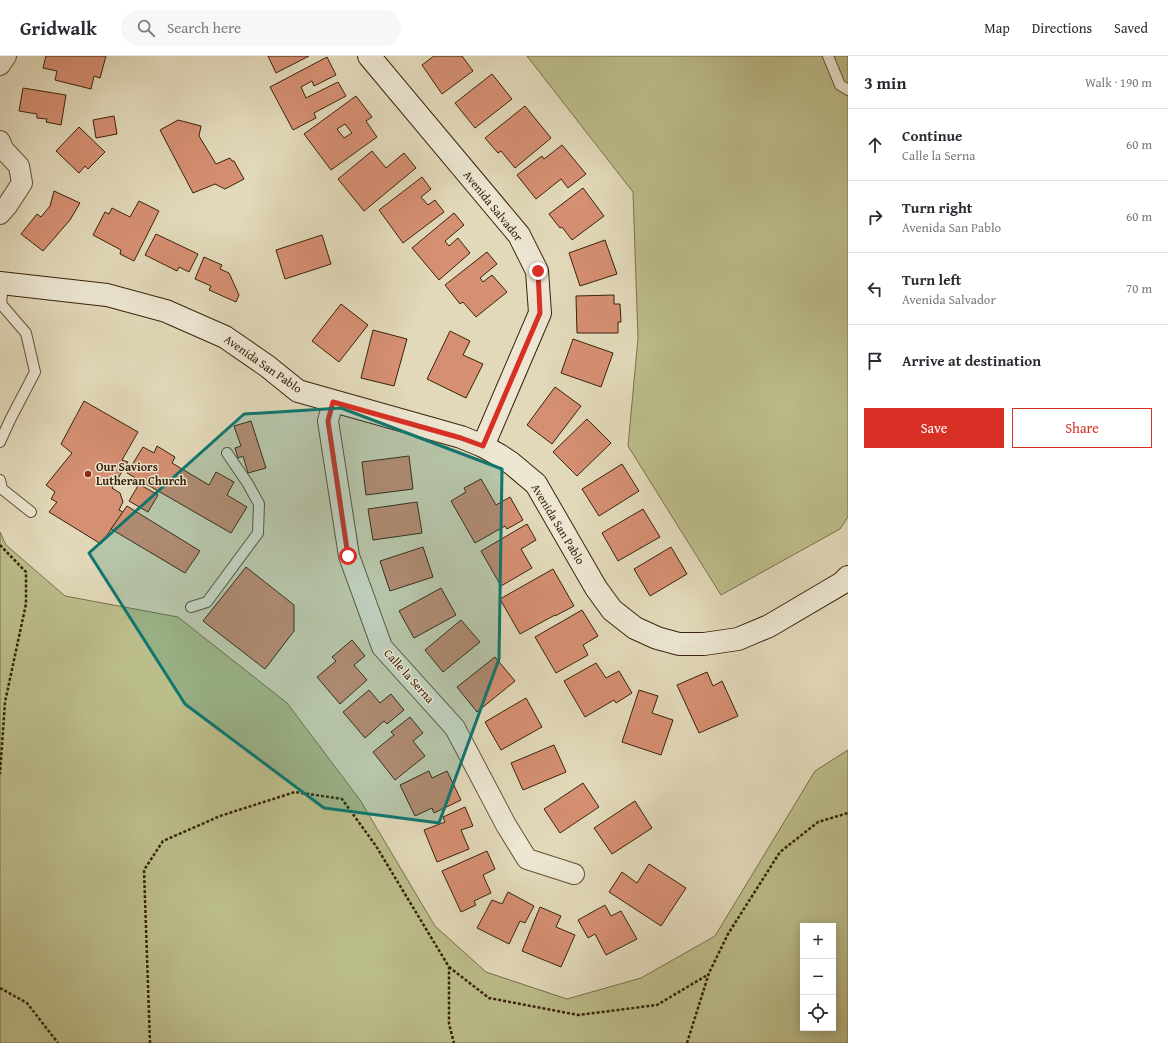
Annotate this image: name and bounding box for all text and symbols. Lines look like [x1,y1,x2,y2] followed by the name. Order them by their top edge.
[121,10,401,46] search box
[20,14,97,42] text: Gridwalk
[135,17,157,39] icon: search
[167,17,241,38] text: Search here
[984,18,1010,38] text: Map
[1032,18,1092,38] text: Directions
[1114,18,1148,38] text: Saved
[864,70,906,95] text: 3 min
[1085,73,1152,92] text: Walk · 190 m
[902,125,963,146] text: Continue
[864,134,886,156] icon: ahead
[1126,135,1152,154] text: 60 m
[902,146,975,165] text: Calle la Serna
[460,167,527,245] street label: Avenida Salvador
[902,197,973,218] text: Turn right
[864,206,886,228] icon: right
[1126,207,1152,226] text: 60 m
[902,218,1001,237] text: Avenida San Pablo
[529,262,547,280] route end
[902,269,961,290] text: Turn left
[864,278,886,300] icon: left
[1126,279,1152,298] text: 70 m
[902,290,996,309] text: Avenida Salvador
[221,330,306,397] street label: Avenida San Pablo
[864,350,886,372] icon: arrive
[902,350,1041,371] text: Arrive at destination
[864,408,1004,448] button: Save
[1012,408,1152,448] button: Share
[96,458,186,489] place label: Our Saviors Lutheran Church
[83,469,93,479] marker: Our Saviors Lutheran Church
[528,480,589,567] street label: Avenida San Pablo
[339,547,357,565] route start
[380,645,439,707] street label: Calle la Serna
[800,923,836,1031] map controls
[800,923,836,959] button: +
[800,959,836,995] button: −
[800,995,836,1031] button: locate

